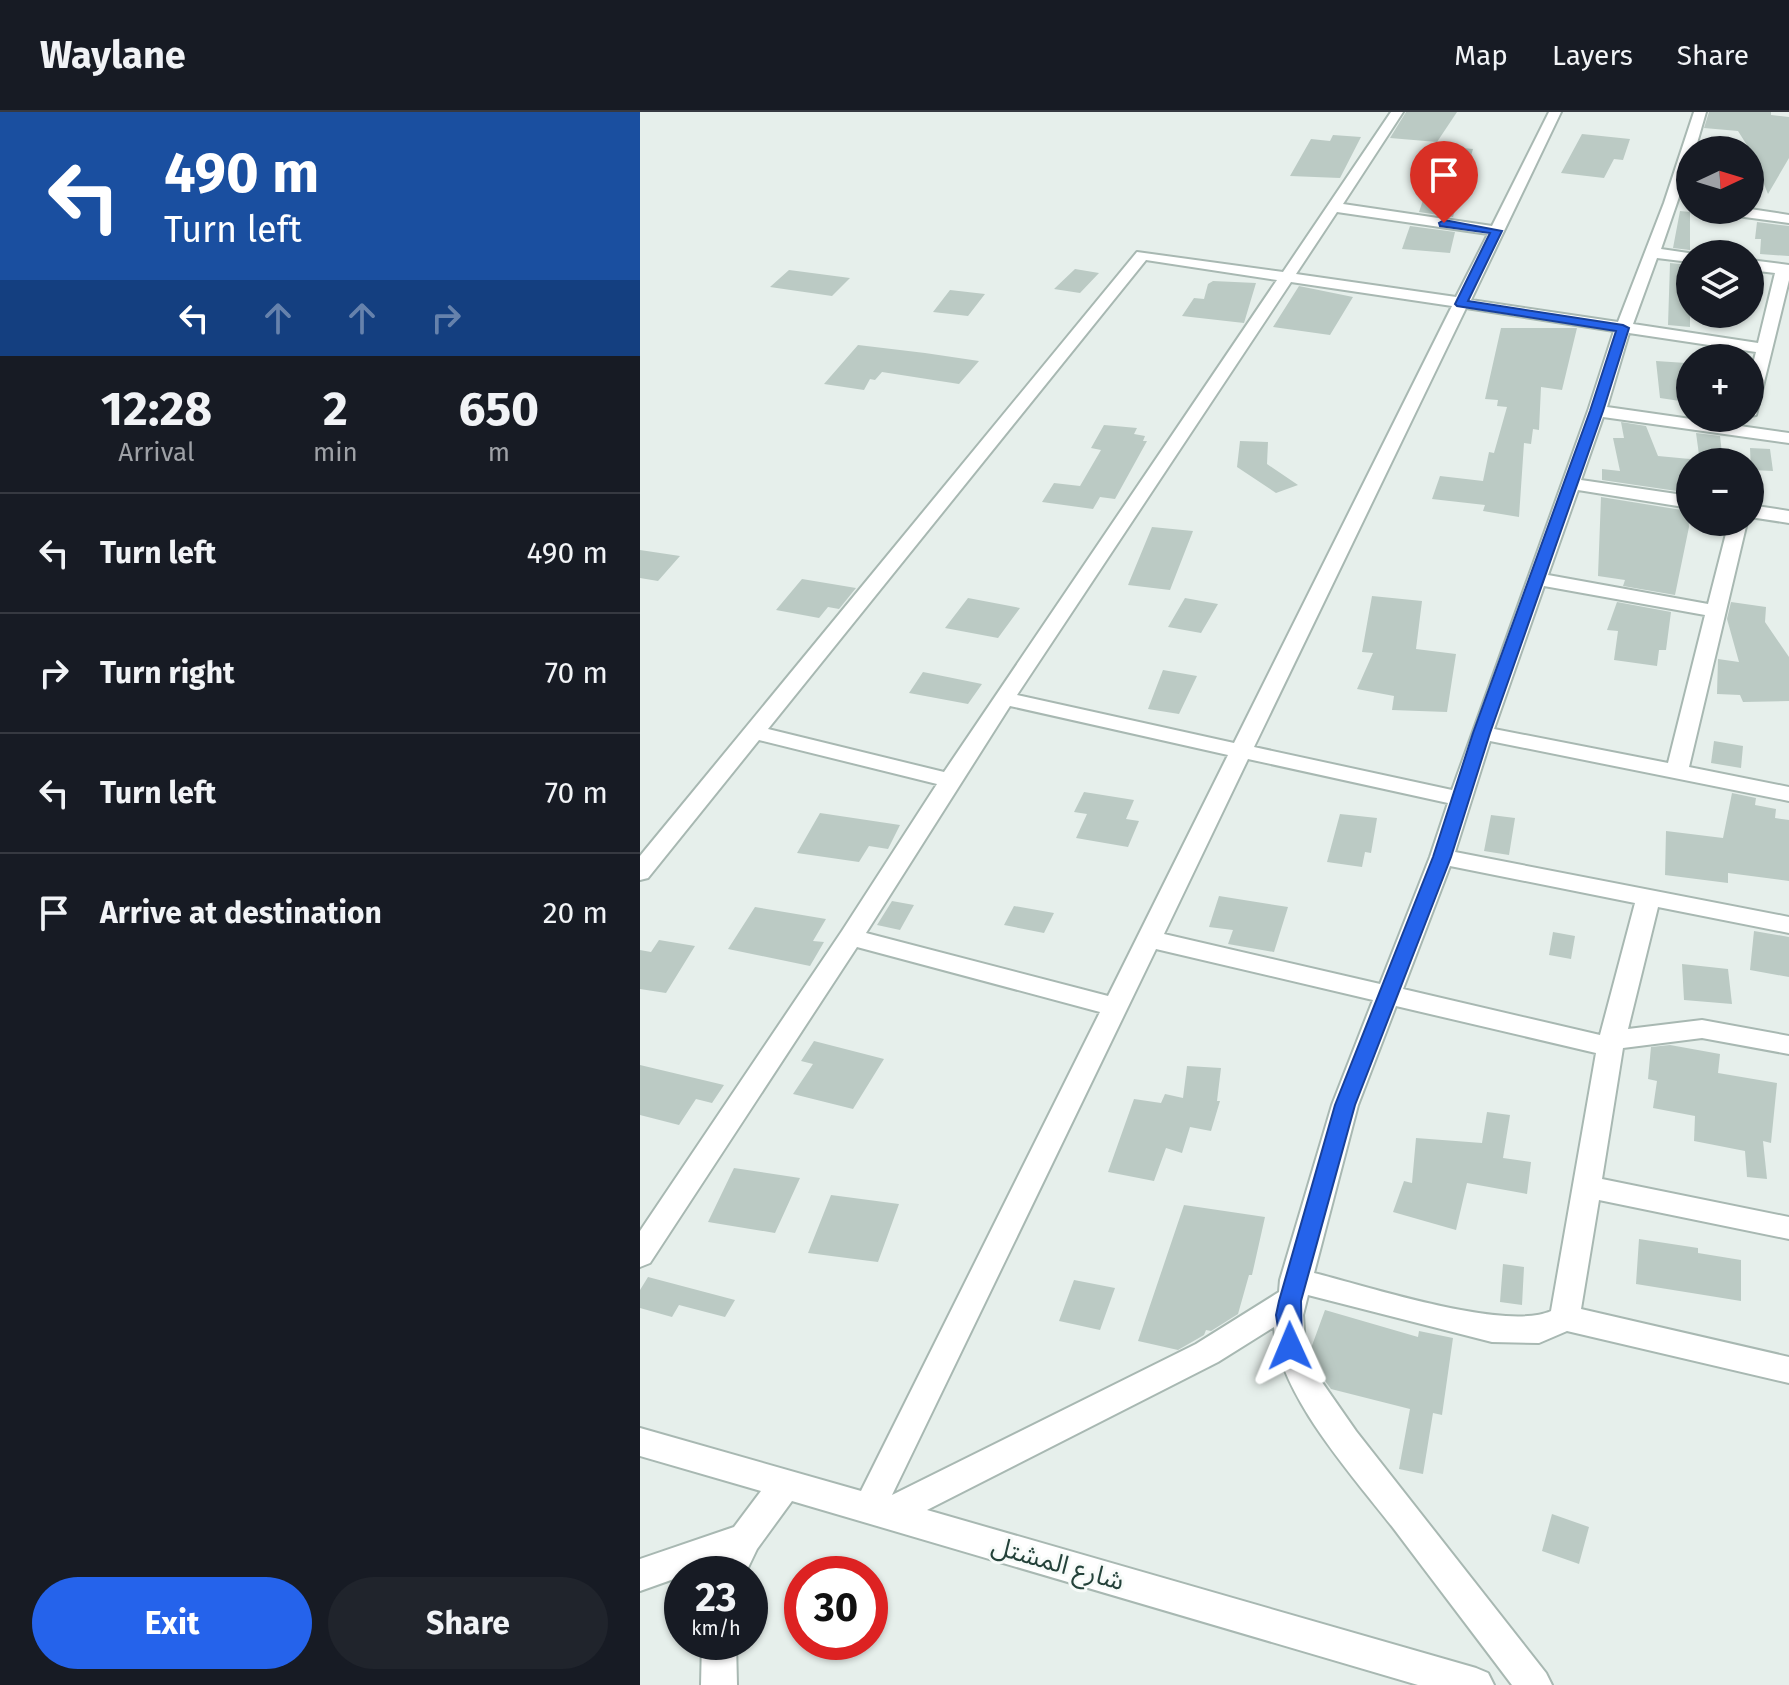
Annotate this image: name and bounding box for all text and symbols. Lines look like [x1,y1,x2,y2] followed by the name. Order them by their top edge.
[40,32,186,78] text: Waylane
[1454,39,1508,72] text: Map
[1552,39,1633,72] text: Layers
[1677,39,1749,72] text: Share
[1676,136,1764,224] north arrow
[1676,136,1764,536] map controls
[164,140,319,207] text: 490 m
[1410,141,1478,223] pin
[32,144,136,248] icon: left
[1422,153,1466,197] icon: arrive
[164,208,302,252] text: Turn left
[1676,240,1764,328] button: layers
[172,296,216,340] icon: left
[256,296,300,340] icon: ahead
[340,296,384,340] icon: ahead
[424,296,468,340] icon: right
[1676,344,1764,432] button: +
[101,380,212,438] text: 12:28
[323,380,348,438] text: 2
[459,380,539,438] text: 650
[118,437,195,468] text: Arrival
[313,437,358,468] text: min
[488,437,510,468] text: m
[1676,448,1764,536] button: −
[32,531,76,575] icon: left
[100,535,216,571] text: Turn left
[526,535,608,571] text: 490 m
[32,651,76,695] icon: right
[100,655,235,691] text: Turn right
[545,655,608,691] text: 70 m
[32,771,76,815] icon: left
[100,775,216,811] text: Turn left
[545,775,608,811] text: 70 m
[32,891,76,935] icon: arrive
[100,895,382,931] text: Arrive at destination
[543,895,608,931] text: 20 m
[1248,1304,1332,1388] position arrow
[987,1530,1128,1600] street label: شارع المشتل
[784,1556,888,1660] speed limit sign: 30
[695,1574,737,1622] text: 23
[32,1577,312,1669] button: Exit
[328,1577,608,1669] button: Share
[691,1616,741,1640] text: km/h

